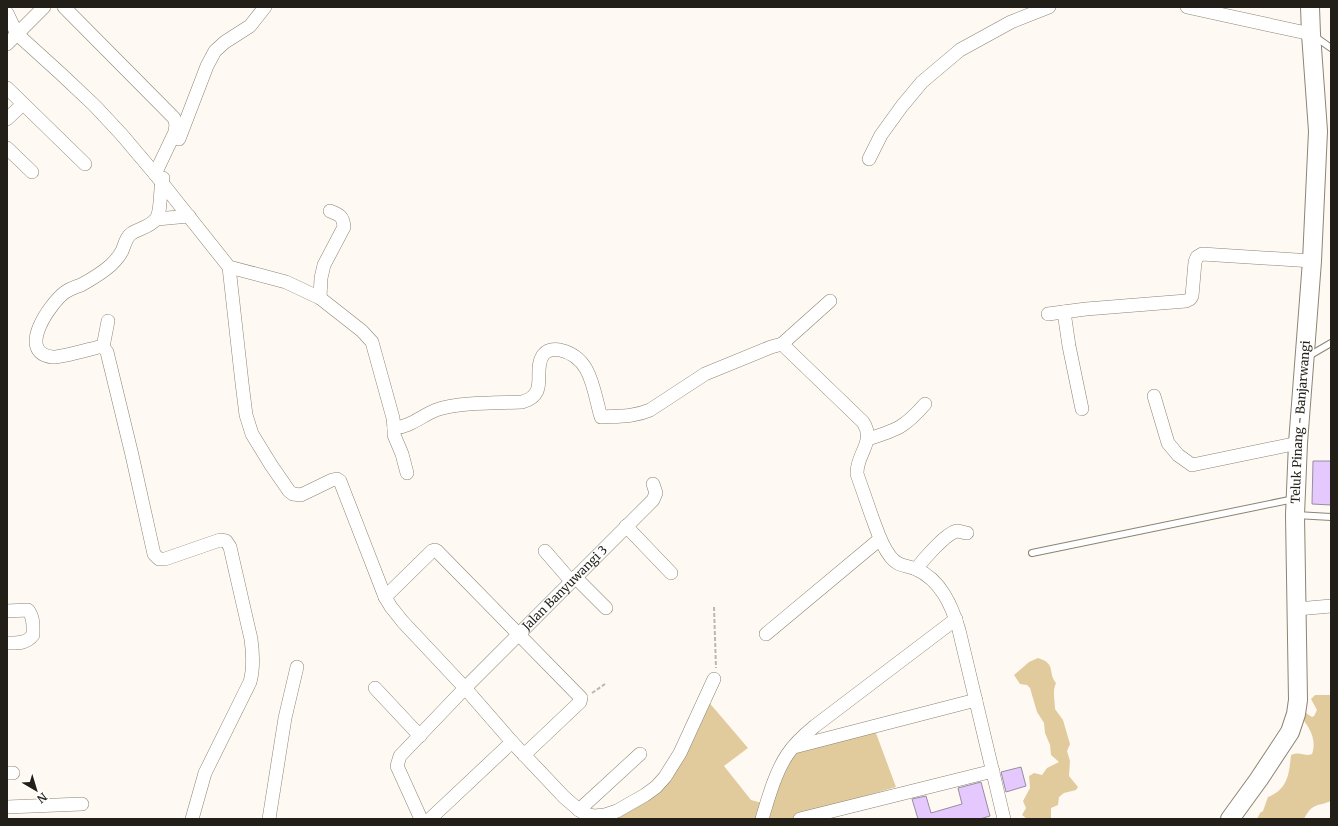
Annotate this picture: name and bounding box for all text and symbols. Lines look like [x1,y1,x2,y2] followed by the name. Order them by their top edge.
[1287,340,1313,504] street label: Teluk Pinang - Banjarwangi
[518,542,610,634] street label: Jalan Banyuwangi 3
[16,770,56,810] north arrow
[34,790,50,806] text: N

